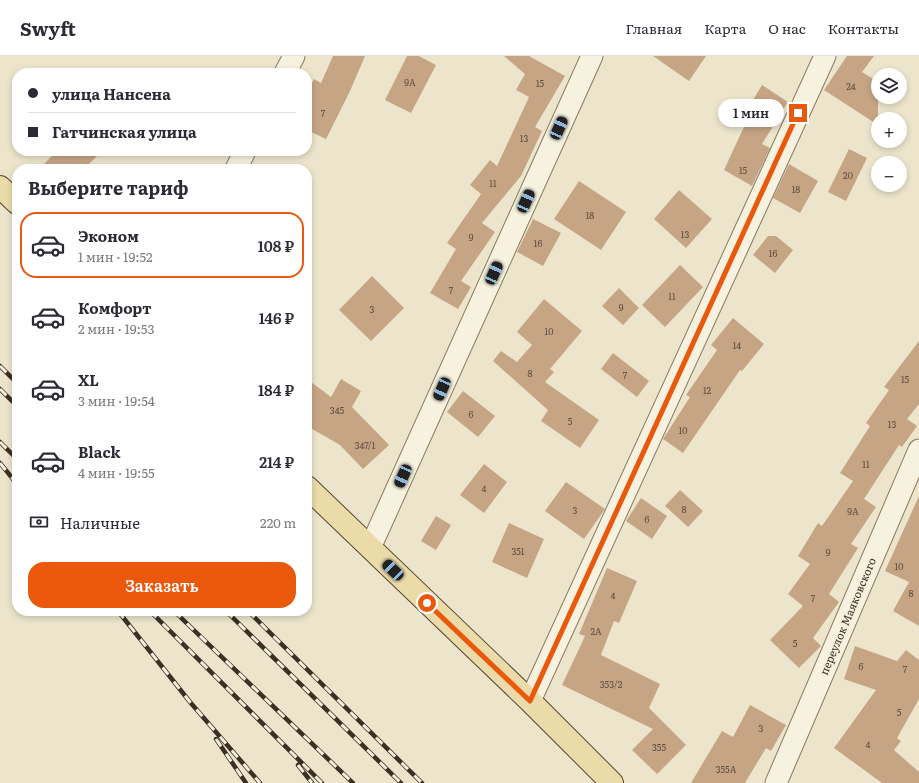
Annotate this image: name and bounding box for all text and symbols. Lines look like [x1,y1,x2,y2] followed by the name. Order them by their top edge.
[20,14,76,42] text: Swyft
[626,18,682,38] text: Главная
[704,18,746,38] text: Карта
[768,18,806,38] text: О нас
[828,18,899,38] text: Контакты
[871,68,907,192] map controls
[871,68,907,104] button: layers
[404,75,416,89] house number: 9А
[536,76,545,90] house number: 15
[846,79,856,93] house number: 24
[52,82,171,105] text: улица Нансена
[718,99,784,127] callout: 1 мин
[733,103,769,122] text: 1 мин
[789,104,807,122] route end
[321,106,326,120] house number: 7
[871,112,907,148] button: +
[549,115,569,141] car
[52,120,197,143] text: Гатчинская улица
[520,131,528,145] house number: 13
[871,156,907,192] button: −
[739,163,748,177] house number: 15
[843,168,853,182] house number: 20
[28,174,188,201] text: Выберите тариф
[489,176,497,190] house number: 11
[792,182,800,196] house number: 18
[516,188,536,214] car
[586,208,594,222] house number: 18
[78,224,139,247] text: Эконом
[30,227,66,263] icon: car
[681,227,689,241] house number: 13
[469,230,474,244] house number: 9
[258,234,294,257] text: 108 ₽
[534,236,542,250] house number: 16
[769,246,777,260] house number: 16
[78,247,153,266] text: 1 мин · 19:52
[484,260,504,286] car
[449,283,454,297] house number: 7
[668,289,676,303] house number: 11
[78,296,152,319] text: Комфорт
[30,299,66,335] icon: car
[619,300,624,314] house number: 9
[370,302,375,316] house number: 3
[259,306,294,329] text: 146 ₽
[78,319,154,338] text: 2 мин · 19:53
[545,324,553,338] house number: 10
[733,338,741,352] house number: 14
[528,366,533,380] house number: 8
[78,368,99,391] text: XL
[623,368,628,382] house number: 7
[30,371,66,407] icon: car
[901,372,910,386] house number: 15
[432,376,452,402] car
[258,378,294,401] text: 184 ₽
[703,383,712,397] house number: 12
[78,391,155,410] text: 3 мин · 19:54
[330,403,345,417] house number: 345
[469,407,474,421] house number: 6
[568,414,573,428] house number: 5
[888,417,896,431] house number: 13
[679,423,687,437] house number: 10
[355,438,376,452] house number: 347/1
[78,440,121,463] text: Black
[30,443,66,479] icon: car
[259,450,294,473] text: 214 ₽
[862,457,870,471] house number: 11
[78,463,155,482] text: 4 мин · 19:55
[393,463,413,489] car
[482,481,487,495] house number: 4
[682,502,687,516] house number: 8
[573,503,578,517] house number: 3
[847,504,859,518] house number: 9А
[28,511,50,533] icon: cash
[60,511,140,534] text: Наличные
[645,512,650,526] house number: 6
[260,513,296,532] text: 220 m
[511,544,525,558] house number: 351
[826,545,831,559] house number: 9
[815,555,879,677] street label: переулок Маяковского
[380,557,406,583] car
[895,559,903,573] house number: 10
[28,562,296,608] button: Заказать
[909,586,914,600] house number: 8
[611,588,616,602] house number: 4
[811,591,816,605] house number: 7
[418,594,436,612] route start
[590,624,602,638] house number: 2А
[793,636,798,650] house number: 5
[859,659,864,673] house number: 6
[903,662,908,676] house number: 7
[600,677,623,691] house number: 353/2
[897,705,902,719] house number: 5
[759,721,764,735] house number: 3
[866,737,871,751] house number: 4
[652,740,666,754] house number: 355
[716,762,737,776] house number: 355А

